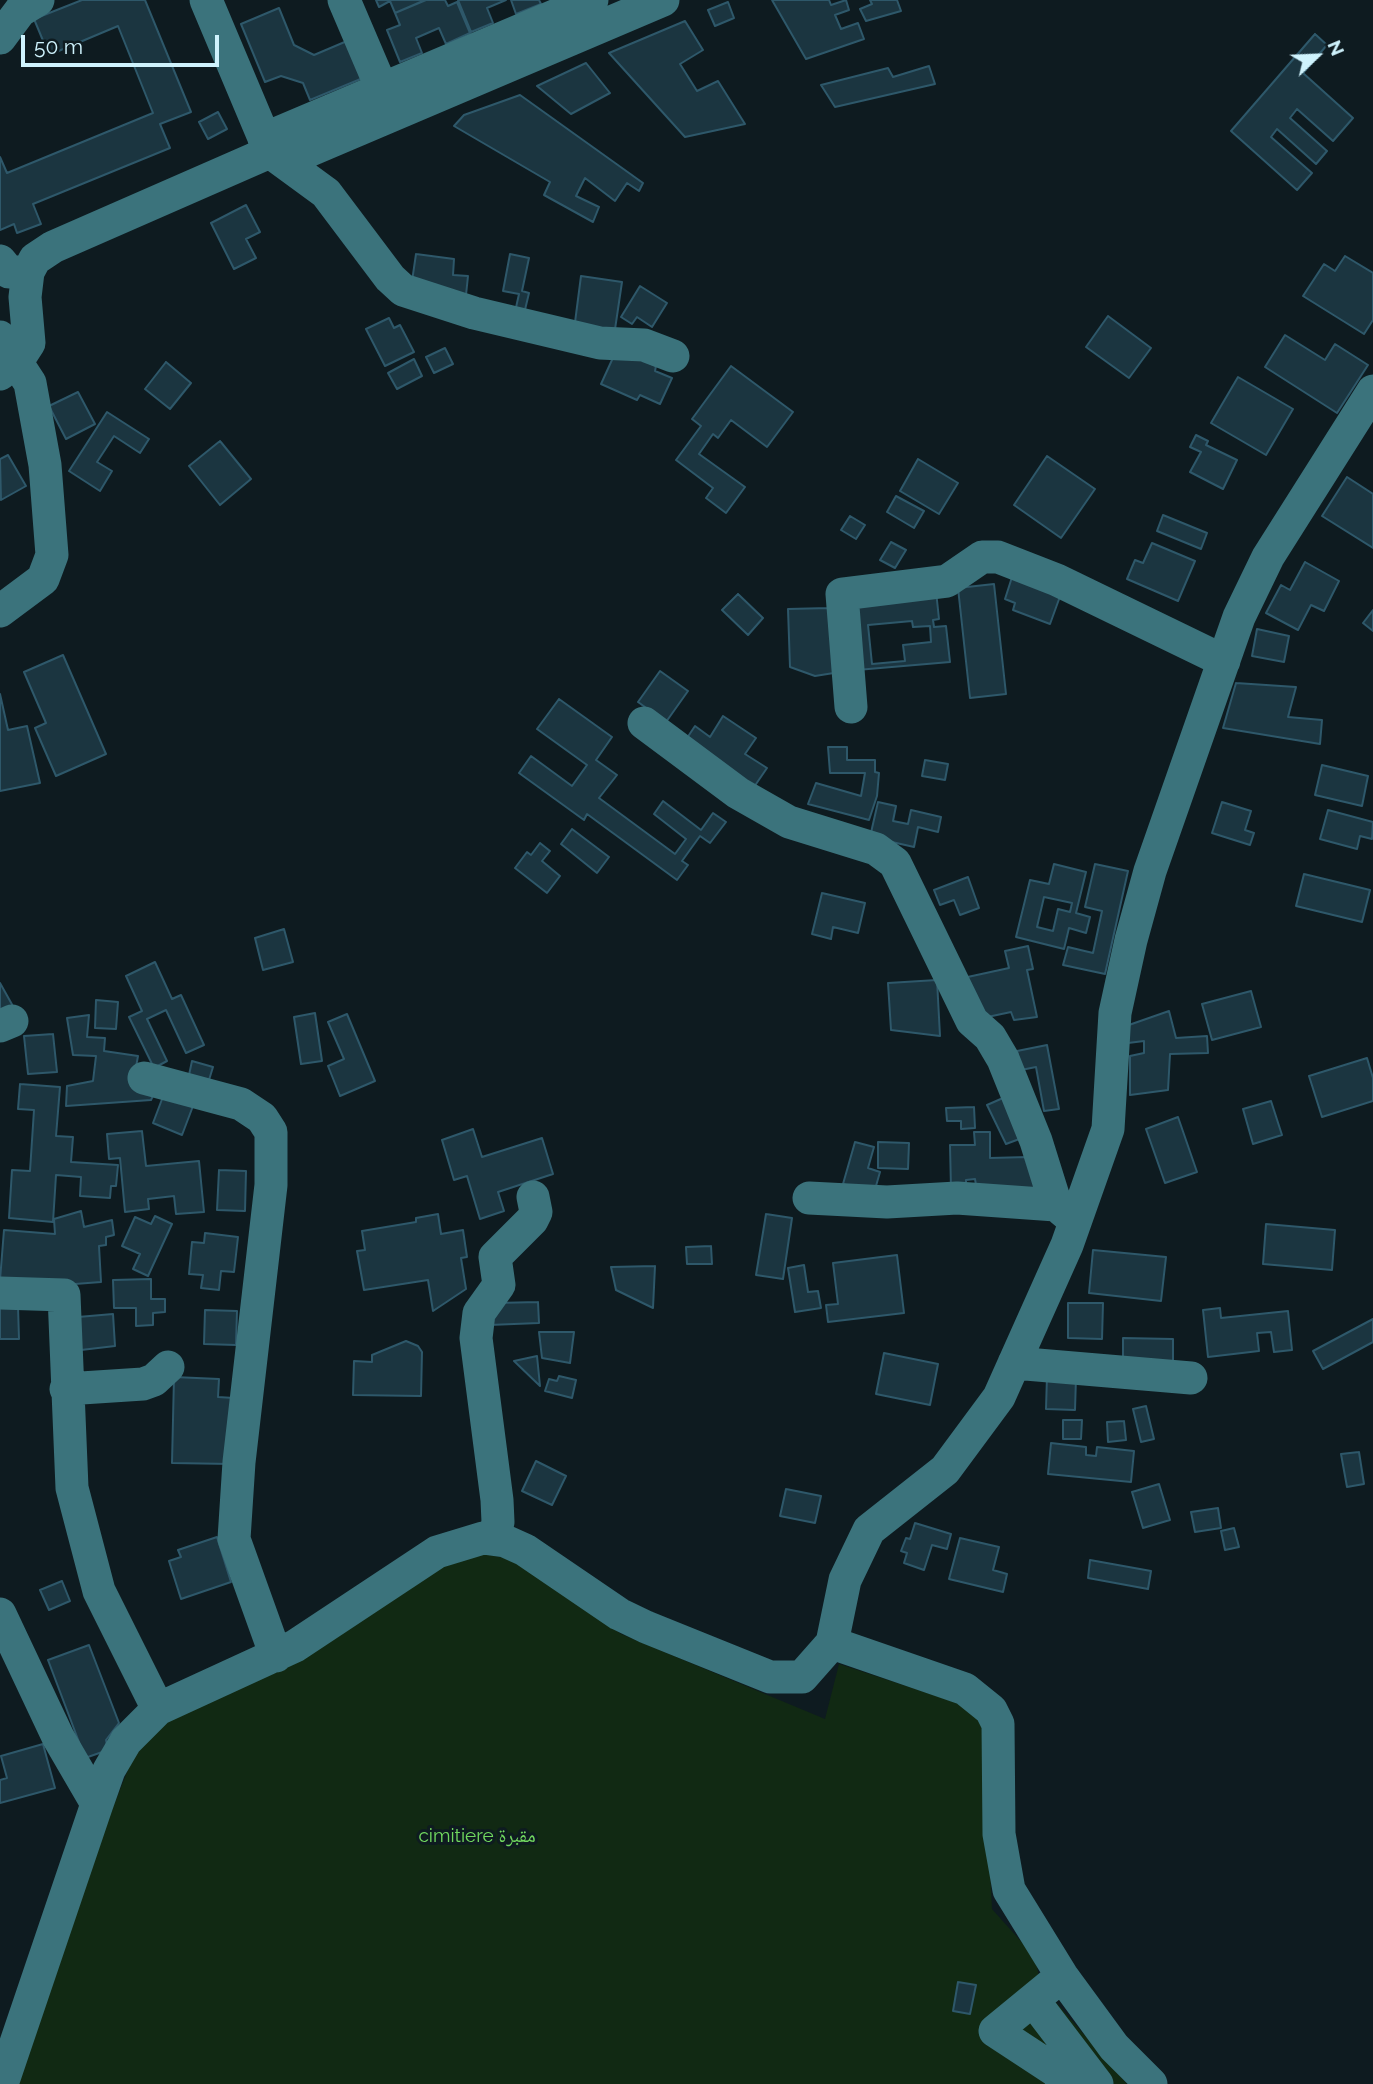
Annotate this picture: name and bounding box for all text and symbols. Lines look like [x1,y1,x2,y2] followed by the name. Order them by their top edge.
[24,21,222,65] scale bar
[1282,21,1352,91] north arrow
[34,34,83,59] text: 50 m
[1323,37,1349,59] text: N
[418,1825,536,1847] park label: cimitiere مقبرة

